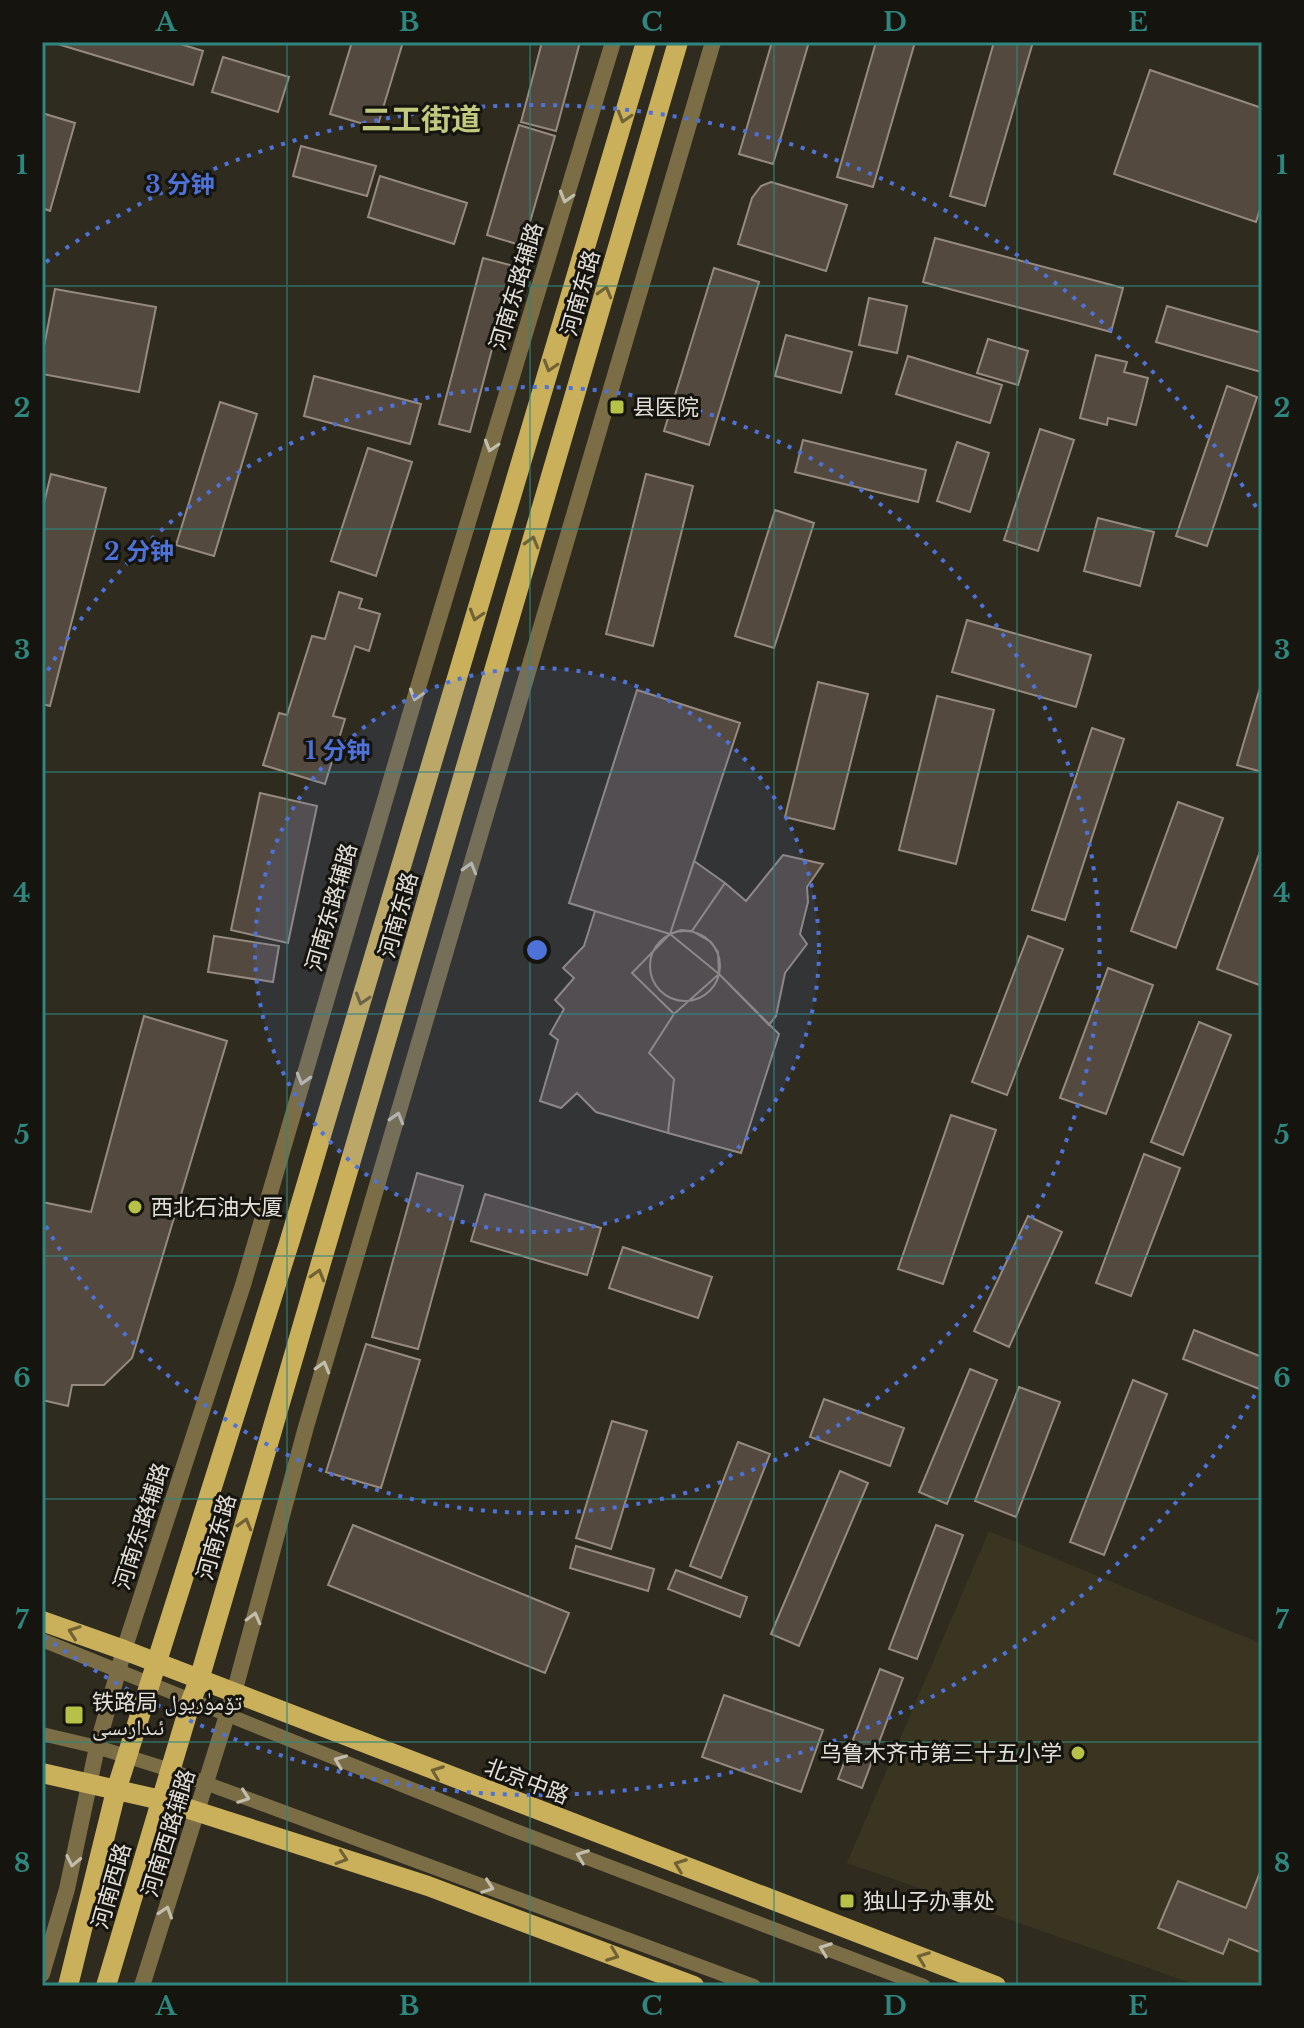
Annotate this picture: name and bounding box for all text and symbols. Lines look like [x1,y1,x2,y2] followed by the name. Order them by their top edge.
[154,6,177,38] text: A
[399,6,419,38] text: B
[641,6,663,38] text: C
[883,6,907,38] text: D
[1128,6,1148,38] text: E
[361,101,481,138] district label: 二工街道
[617,109,633,123] one-way arrow
[16,149,28,181] text: 1
[1276,149,1288,181] text: 1
[145,170,215,199] text: 3 分钟
[559,190,575,204] one-way arrow
[484,219,549,353] street label: 河南东路辅路
[555,247,606,339] street label: 河南东路
[596,286,612,299] one-way arrow
[543,359,559,372] one-way arrow
[14,392,30,424] text: 2
[1274,392,1290,424] text: 2
[633,394,699,421] place label: 县医院
[608,398,626,416] marker: 县医院
[484,439,500,452] one-way arrow
[523,535,539,549] one-way arrow
[104,537,174,566] text: 2 分钟
[469,608,485,622] one-way arrow
[14,634,30,666] text: 3
[1274,634,1290,666] text: 3
[409,688,425,701] one-way arrow
[306,736,370,765] text: 1 分钟
[300,840,363,974] street label: 河南东路辅路
[461,862,477,876] one-way arrow
[373,869,424,961] street label: 河南东路
[13,877,31,909] text: 4
[1273,877,1291,909] text: 4
[523,936,551,964] centre of rings
[355,991,371,1005] one-way arrow
[296,1071,312,1085] one-way arrow
[388,1111,404,1125] one-way arrow
[14,1119,30,1151] text: 5
[1274,1119,1290,1151] text: 5
[151,1194,283,1221] place label: 西北石油大厦
[126,1198,144,1216] marker: 西北石油大厦
[309,1268,325,1282] one-way arrow
[314,1361,331,1375] one-way arrow
[13,1362,31,1394] text: 6
[1273,1362,1291,1394] text: 6
[108,1459,175,1593] street label: 河南东路辅路
[191,1491,242,1583] street label: 河南东路
[236,1518,252,1532] one-way arrow
[15,1604,29,1636] text: 7
[1275,1604,1289,1636] text: 7
[245,1611,261,1625] one-way arrow
[68,1626,82,1642] one-way arrow
[92,1689,242,1741] place label: 铁路局 تۆمۈريول ئىدارىسى
[63,1704,85,1726] marker: 铁路局 تۆمۈريول ئىدارىسى
[820,1740,1062,1767] place label: 乌鲁木齐市第三十五小学
[1069,1744,1087,1762] marker: 乌鲁木齐市第三十五小学
[481,1753,573,1810] street label: 北京中路
[334,1754,348,1771] one-way arrow
[431,1765,445,1782] one-way arrow
[136,1766,201,1900] street label: 河南西路辅路
[236,1787,250,1804] one-way arrow
[86,1840,137,1932] street label: 河南西路
[14,1847,30,1879] text: 8
[1274,1847,1290,1879] text: 8
[335,1849,348,1865] one-way arrow
[576,1849,590,1866] one-way arrow
[65,1853,82,1867] one-way arrow
[674,1858,688,1875] one-way arrow
[480,1877,494,1894] one-way arrow
[863,1888,995,1915] place label: 独山子办事处
[838,1892,856,1910] marker: 独山子办事处
[157,1905,173,1919] one-way arrow
[819,1942,833,1959] one-way arrow
[605,1945,619,1962] one-way arrow
[917,1951,931,1968] one-way arrow
[154,1990,177,2022] text: A
[399,1990,419,2022] text: B
[641,1990,663,2022] text: C
[883,1990,907,2022] text: D
[1128,1990,1148,2022] text: E

